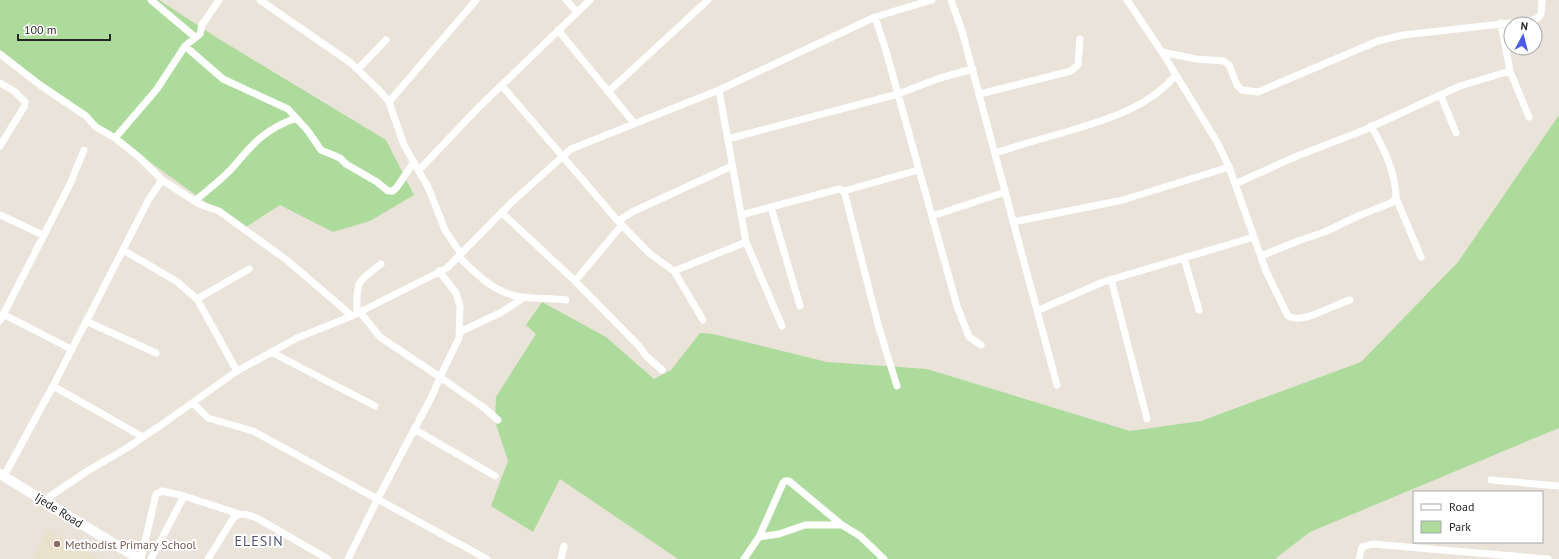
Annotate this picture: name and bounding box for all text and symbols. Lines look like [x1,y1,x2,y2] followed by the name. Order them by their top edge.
[18,16,110,42] scale bar
[1503,16,1543,56] north arrow
[1520,19,1529,33] text: N
[24,22,57,37] text: 100 m
[32,489,86,531] street label: Ijede Road
[1413,491,1543,543] legend
[1449,499,1474,514] text: Road
[1449,519,1471,534] text: Park
[234,532,284,550] district label: ELESIN
[65,537,197,552] place label: Methodist Primary School
[52,539,62,549] marker: Methodist Primary School

